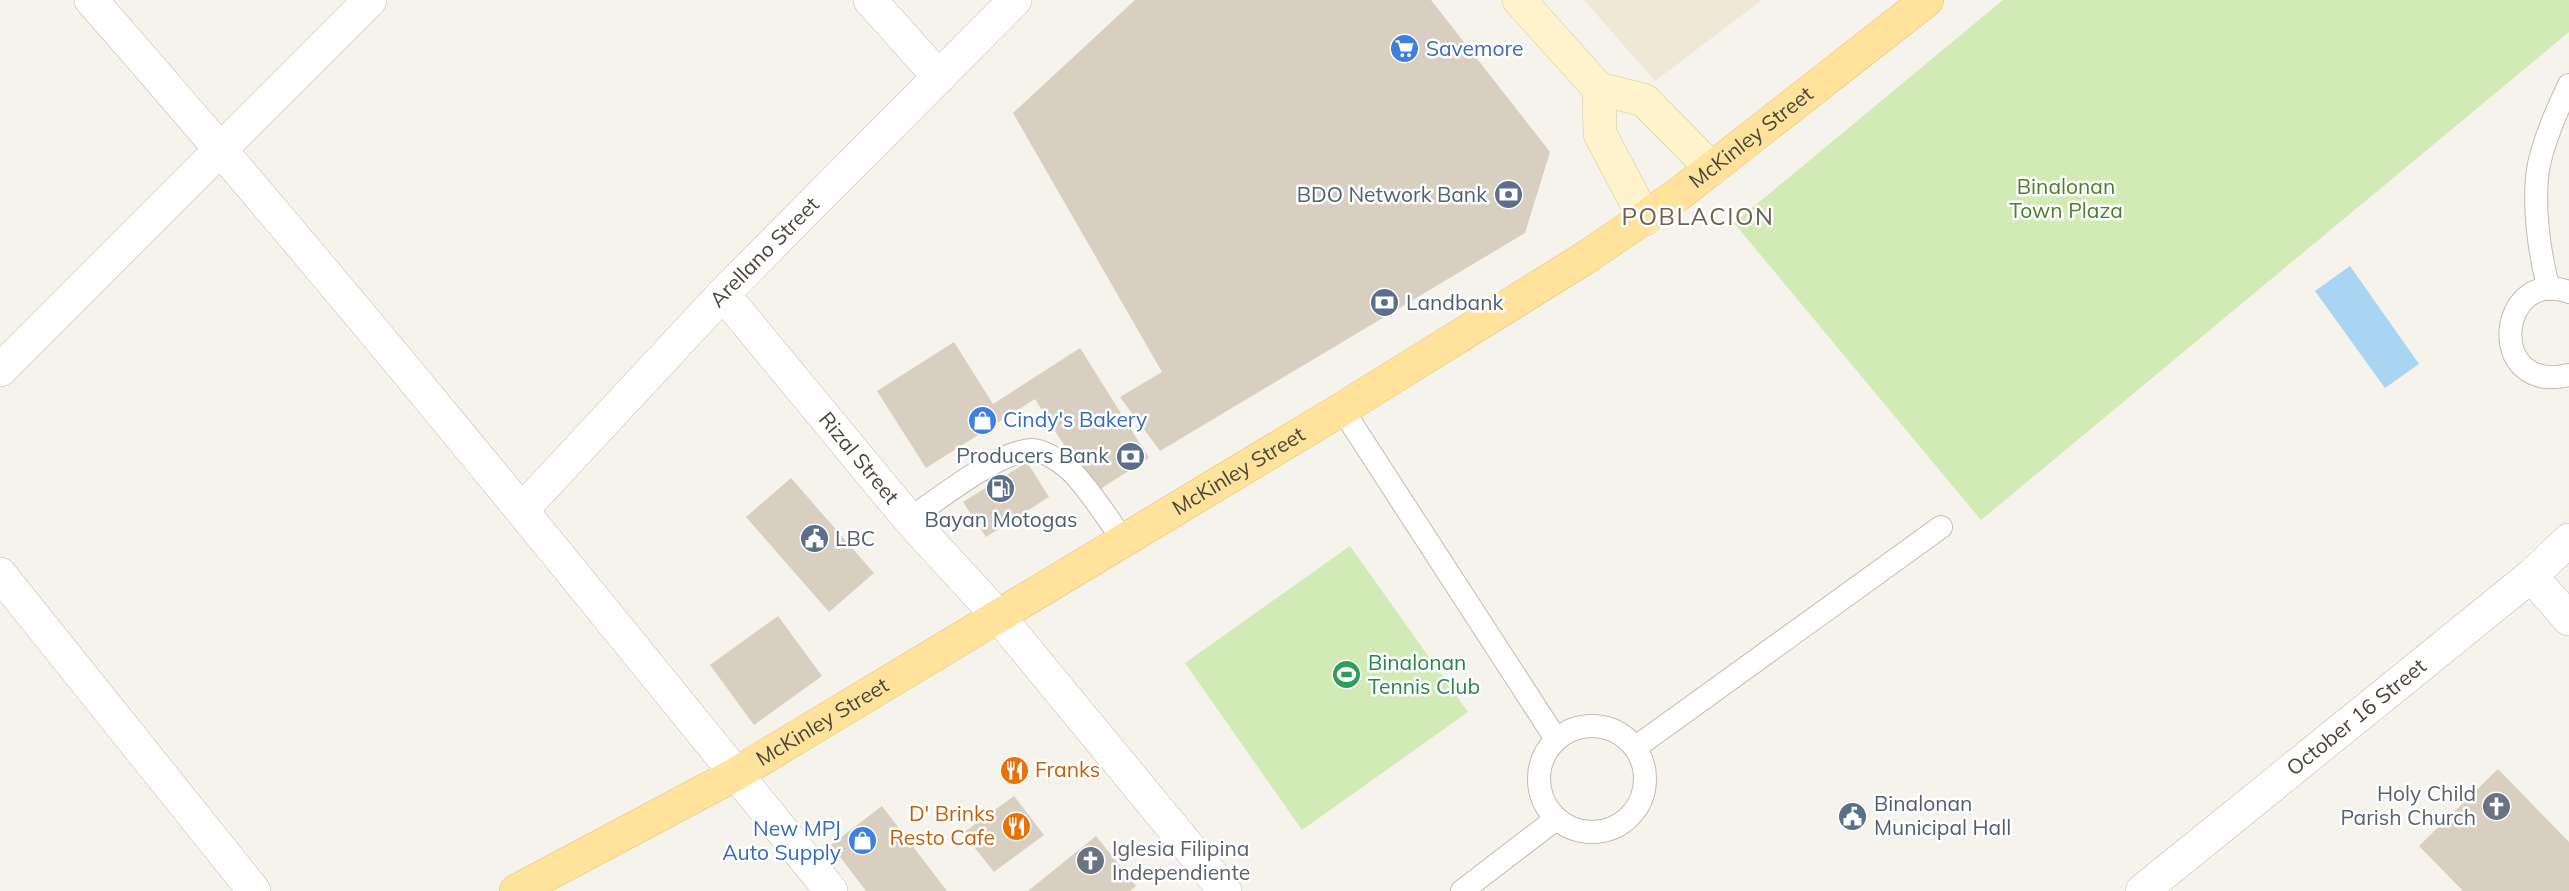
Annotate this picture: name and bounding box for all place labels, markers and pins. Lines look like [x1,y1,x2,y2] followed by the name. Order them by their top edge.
[1389,33,1421,65] supermarket icon: Savemore
[1426,35,1523,61] place label: Savemore
[1492,179,1524,211] bank icon: BDO Network Bank
[1297,181,1487,207] place label: BDO Network Bank
[1369,287,1401,319] bank icon: Landbank
[1406,289,1503,315] place label: Landbank
[966,404,998,436] shop icon: Cindy's Bakery
[1003,406,1147,432] place label: Cindy's Bakery
[1114,440,1146,472] bank icon: Producers Bank
[956,442,1109,468] place label: Producers Bank
[985,473,1017,505] fuel station icon: Bayan Motogas
[925,506,1077,532] place label: Bayan Motogas
[798,523,830,555] public building icon: LBC
[835,525,875,551] place label: LBC
[1368,649,1480,699] place label: Binalonan Tennis Club
[1331,659,1363,691] sports icon: Binalonan Tennis Club
[998,754,1030,786] restaurant icon: Franks
[1035,756,1100,782] place label: Franks
[2340,780,2476,830] place label: Holy Child Parish Church
[1874,790,2011,840] place label: Binalonan Municipal Hall
[2481,790,2513,822] church icon: Holy Child Parish Church
[889,800,995,850] place label: D' Brinks Resto Cafe
[1837,800,1869,832] public building icon: Binalonan Municipal Hall
[1000,810,1032,842] restaurant icon: D' Brinks Resto Cafe
[722,815,841,865] place label: New MPJ Auto Supply
[846,825,878,857] shop icon: New MPJ Auto Supply
[1112,835,1250,885] place label: Iglesia Filipina Independiente
[1075,845,1107,877] church icon: Iglesia Filipina Independiente

